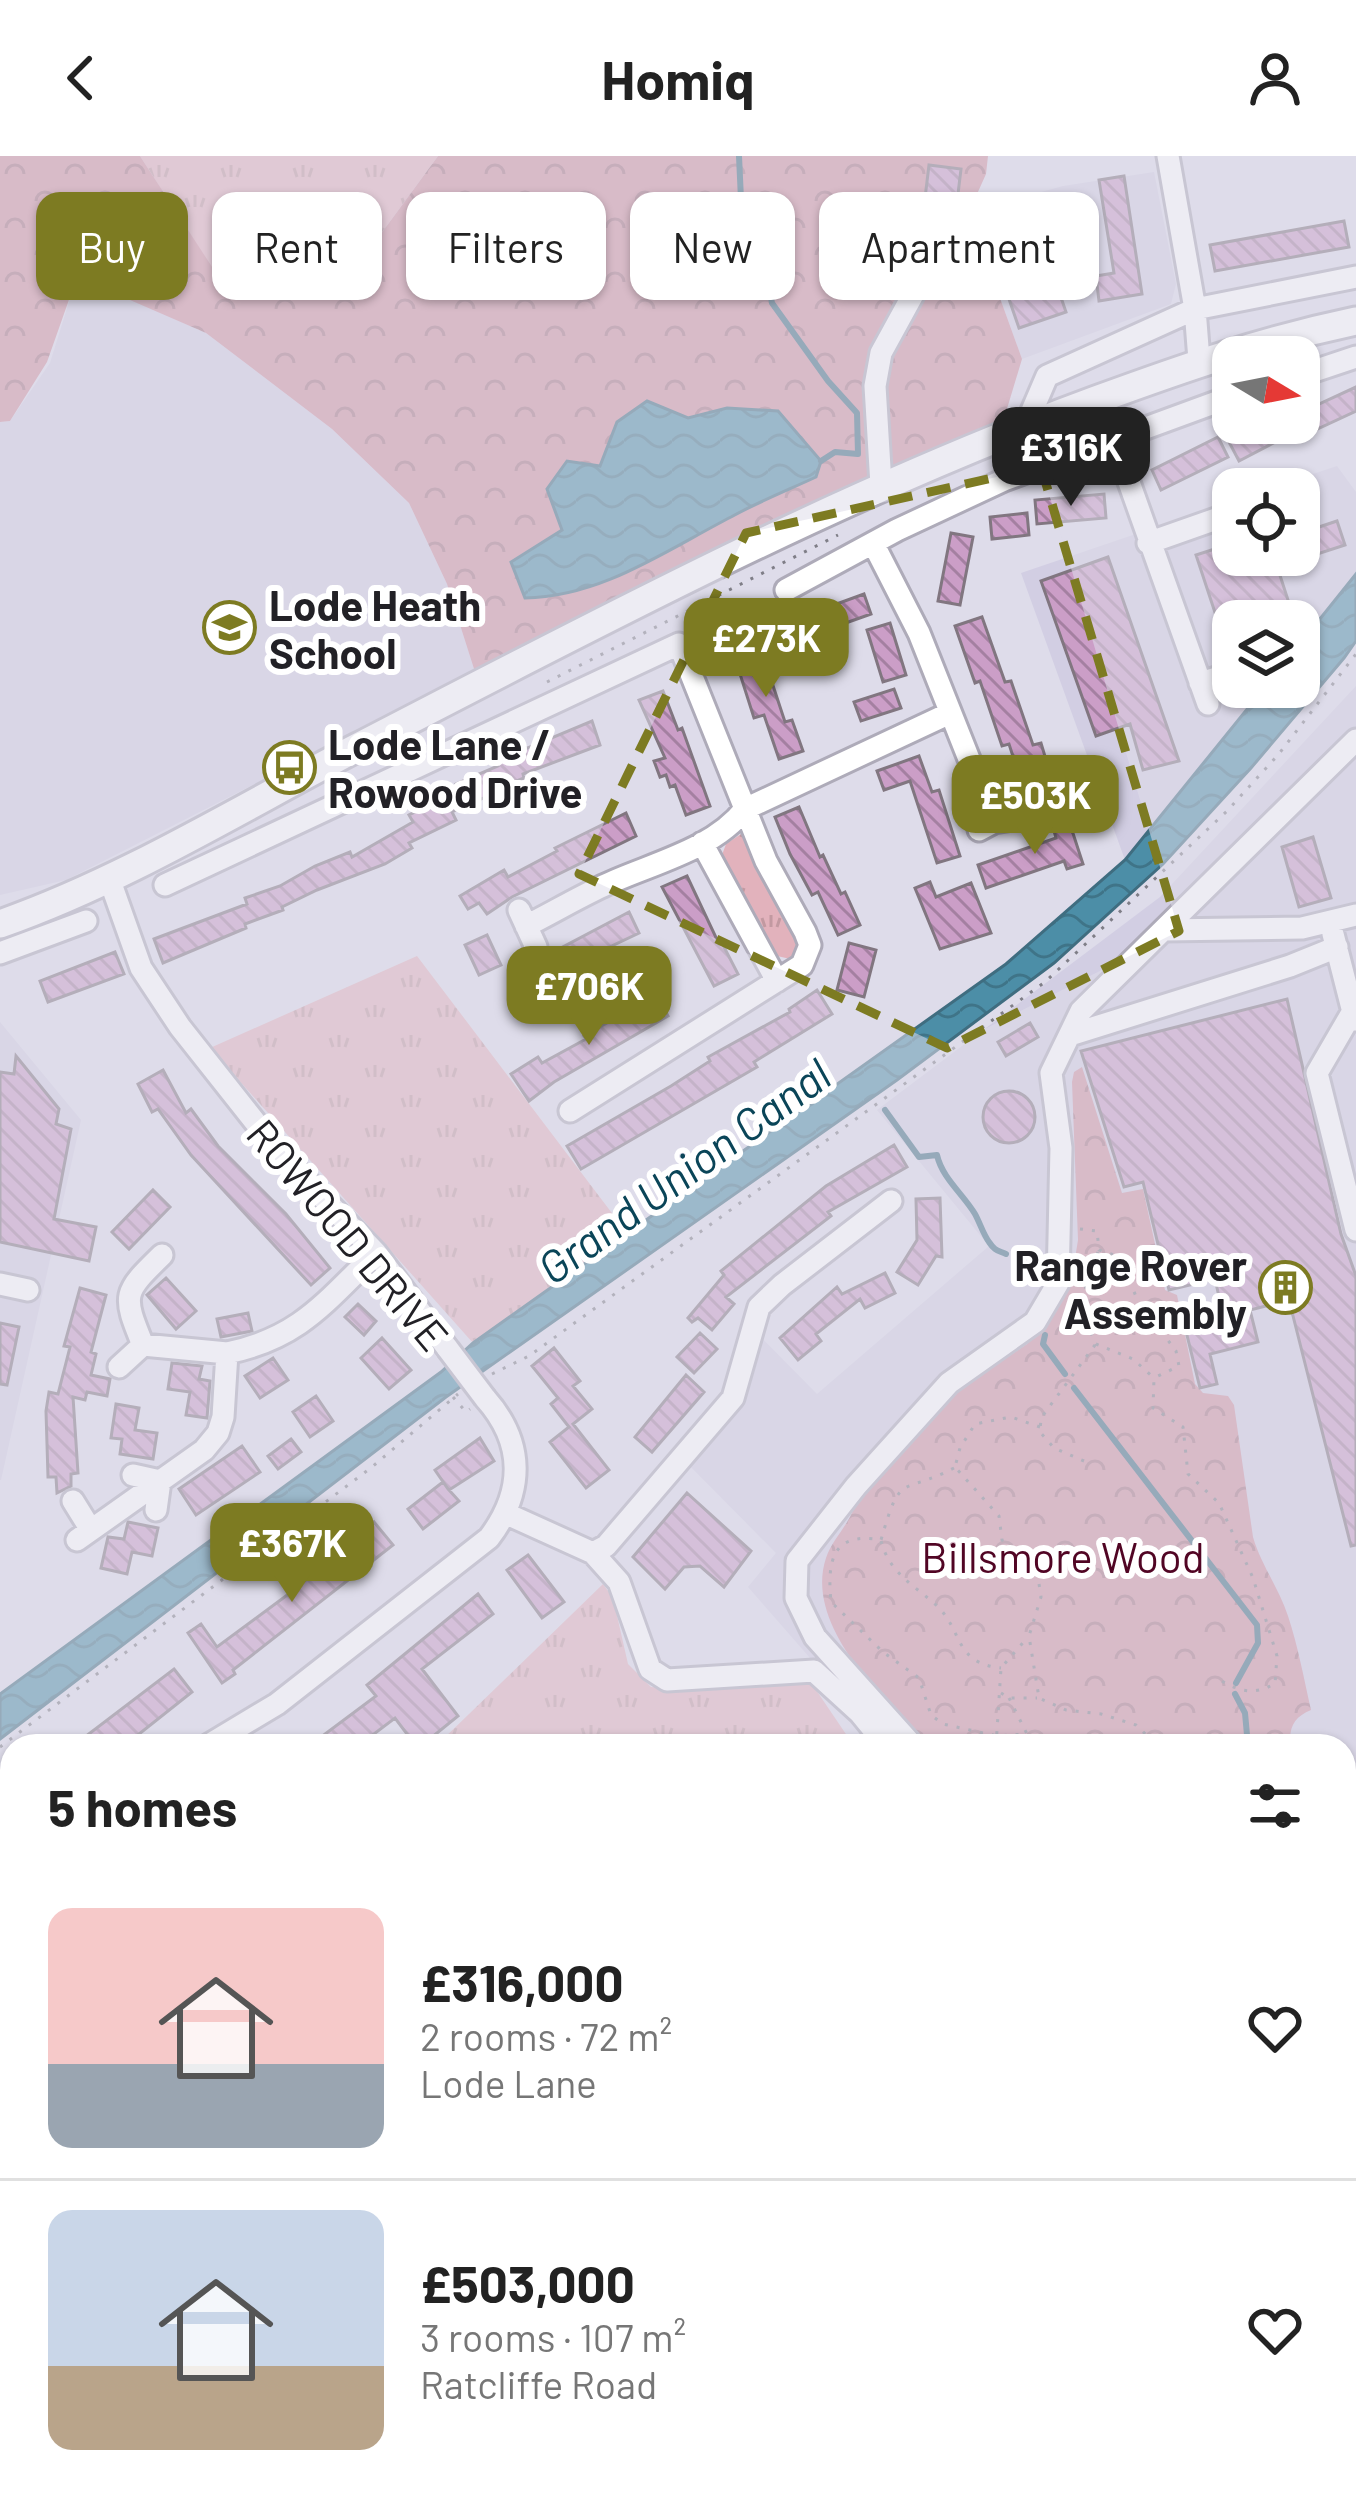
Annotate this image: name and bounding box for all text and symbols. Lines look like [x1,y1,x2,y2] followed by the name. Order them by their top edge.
[48,45,114,111] icon: back
[1242,45,1308,111] icon: person
[601,46,755,111] text: Homiq
[36,192,188,300] chip: Buy
[212,192,382,300] chip: Rent
[406,192,606,300] chip: Filters
[630,192,795,300] chip: New
[819,192,1099,300] chip: Apartment
[1212,336,1320,444] north arrow
[1212,336,1320,708] map controls
[987,407,1155,509] pin: £316K
[1019,422,1123,469] text: £316K
[1212,468,1320,576] button: locate
[269,579,481,677] place label: Lode Heath School
[682,598,850,700] pin: £273K
[202,600,258,656] school or university icon: Lode Heath School
[1212,600,1320,708] button: layers
[711,613,821,660] text: £273K
[328,718,582,816] place label: Lode Lane / Rowood Drive
[261,739,317,795] bus stop icon: Lode Lane / Rowood Drive
[951,755,1119,857] pin: £503K
[979,770,1091,817] text: £503K
[505,946,673,1048] pin: £706K
[534,961,644,1008] text: £706K
[526,1046,840,1294] water label: Grand Union Canal
[238,1108,460,1360] street label: ROWOOD DRIVE
[1014,1239,1247,1338] place label: Range Rover Assembly
[1258,1260,1314,1316] building icon: Range Rover Assembly
[208,1503,376,1605] pin: £367K
[237,1518,347,1565] text: £367K
[921,1531,1205,1581] park label: Billsmore Wood
[1242,1773,1308,1839] icon: filters
[48,1776,237,1837] text: 5 homes
[420,1951,624,2012] text: £316,000
[144,1956,288,2100] icon: home
[1242,1995,1308,2061] icon: heart
[420,2012,672,2059] text: 2 rooms · 72 m²
[420,2059,597,2106] text: Lode Lane
[420,2252,635,2313] text: £503,000
[144,2258,288,2402] icon: home
[1242,2297,1308,2363] icon: heart
[420,2313,686,2360] text: 3 rooms · 107 m²
[420,2360,657,2407] text: Ratcliffe Road

